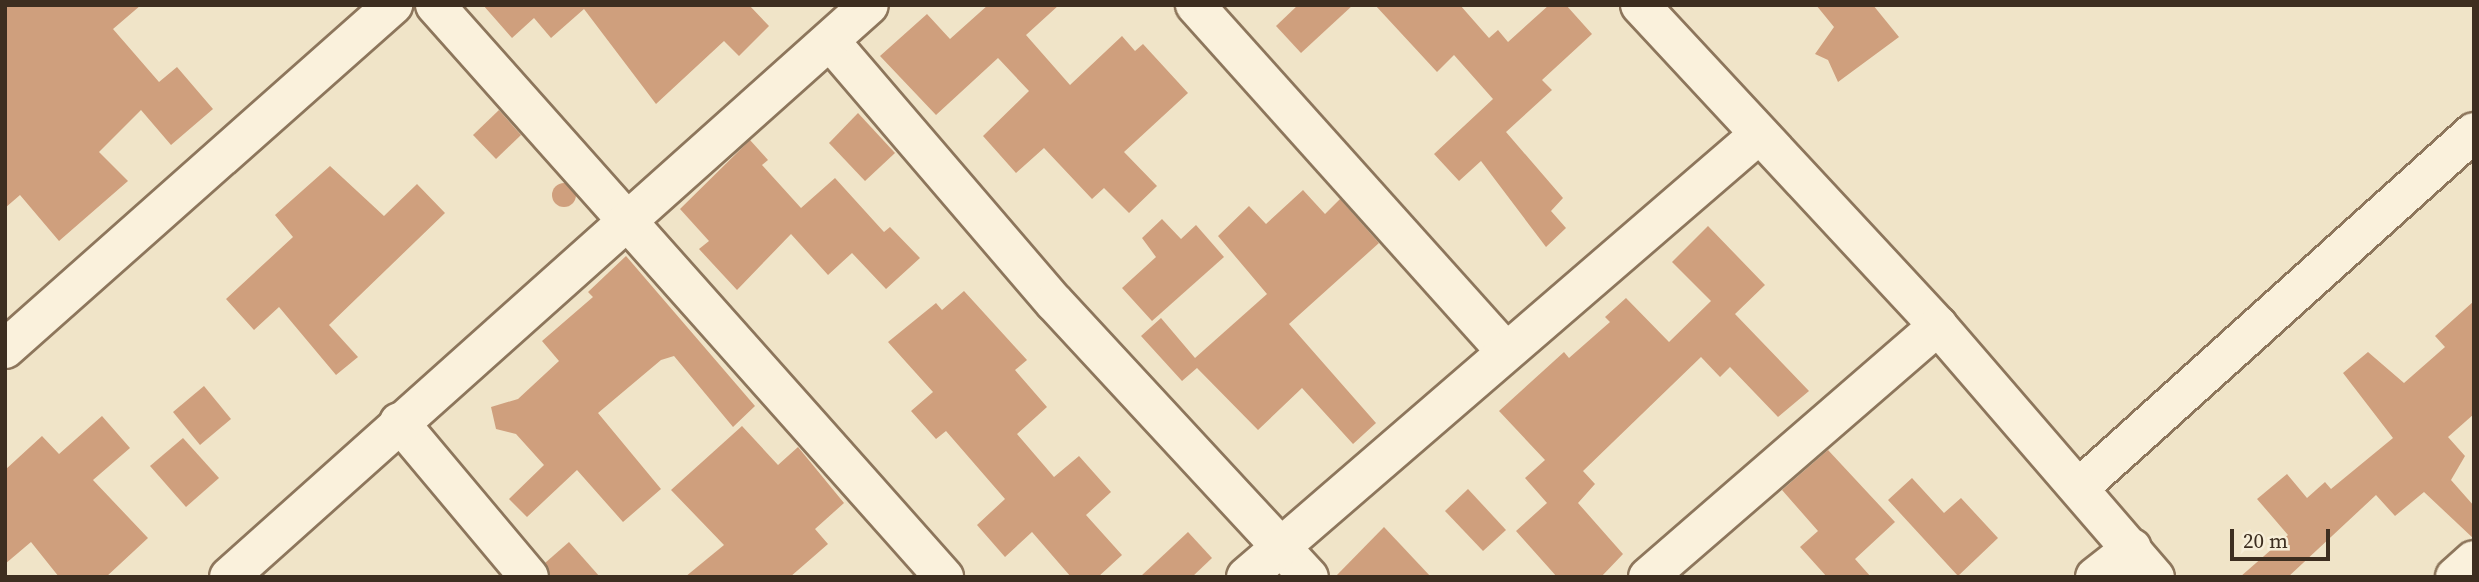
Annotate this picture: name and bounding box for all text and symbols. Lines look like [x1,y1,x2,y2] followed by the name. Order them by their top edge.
[2234,516,2334,560] scale bar
[2243,526,2288,555] text: 20 m

